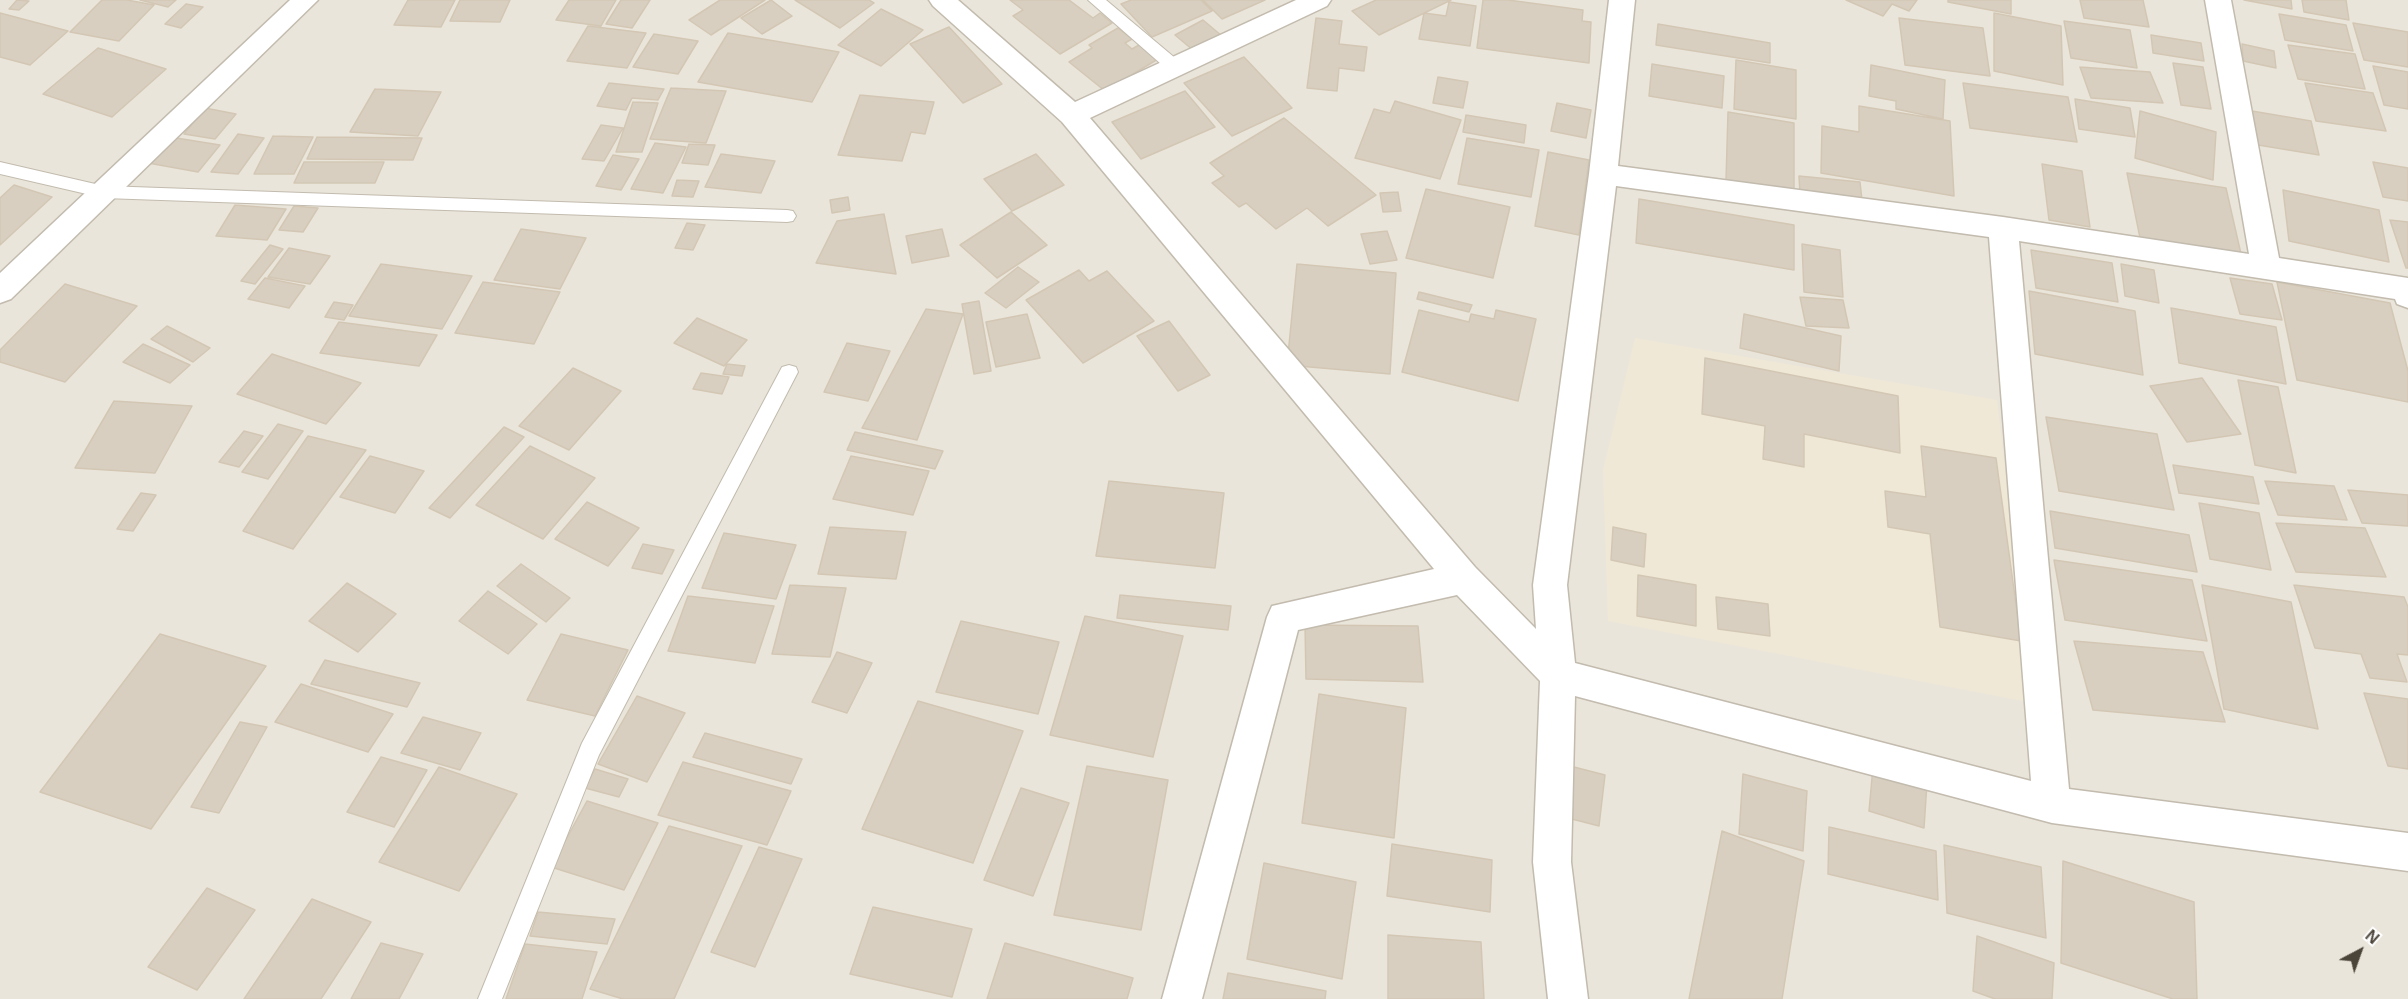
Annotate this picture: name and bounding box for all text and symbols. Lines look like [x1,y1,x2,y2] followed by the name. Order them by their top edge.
[2330,921,2390,981] north arrow
[2362,927,2382,947] text: N

